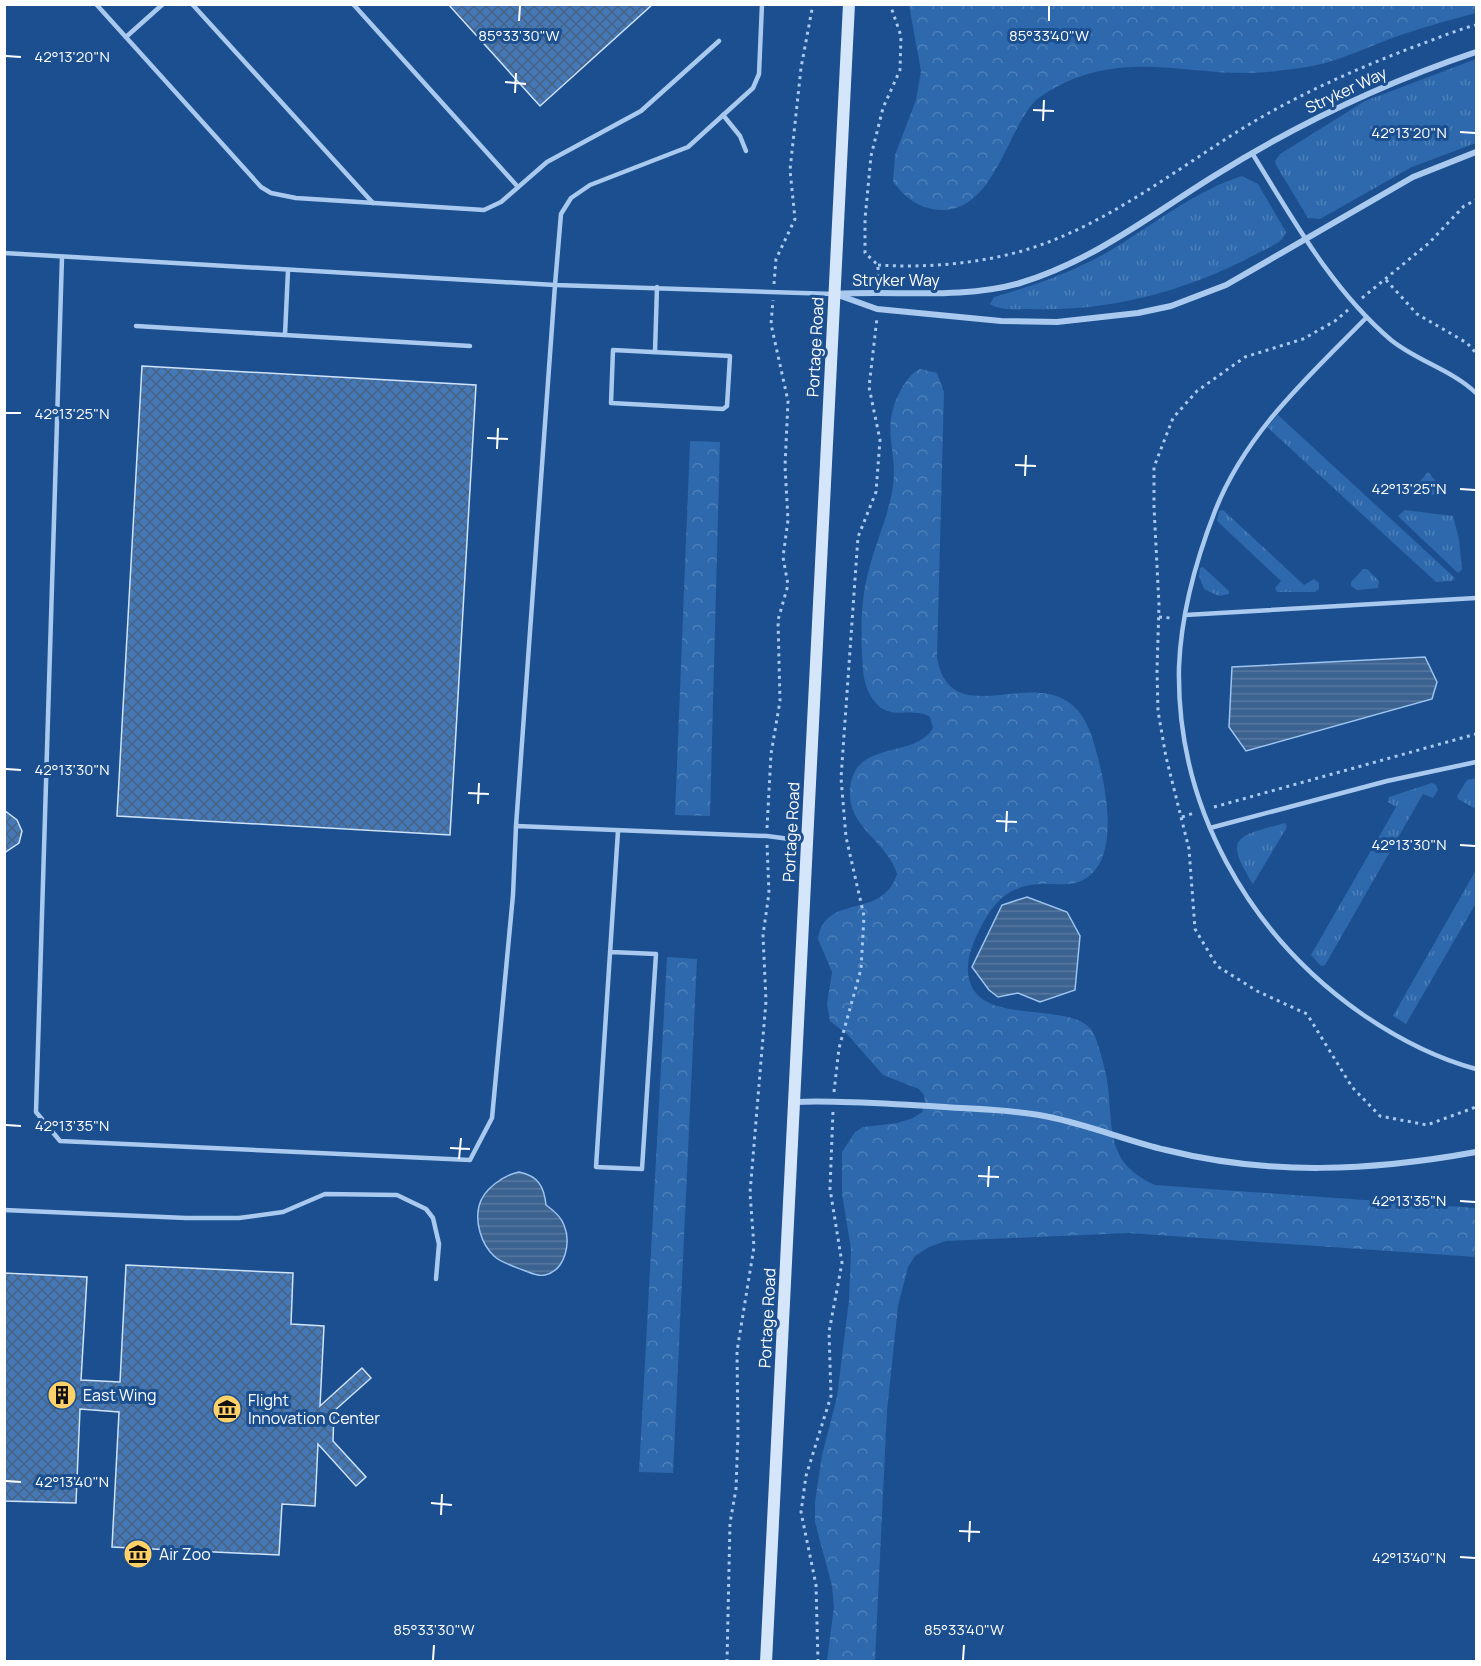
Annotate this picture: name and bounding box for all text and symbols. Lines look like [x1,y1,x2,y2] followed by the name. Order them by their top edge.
[478,25,560,46] text: 85°33'30"W
[1009,25,1089,46] text: 85°33'40"W
[34,46,110,67] text: 42°13'20"N
[1302,61,1391,118] street label: Stryker Way
[1371,122,1447,143] text: 42°13'20"N
[852,269,940,291] street label: Stryker Way
[801,296,829,398] street label: Portage Road
[35,403,109,424] text: 42°13'25"N
[1372,478,1446,499] text: 42°13'25"N
[34,759,110,780] text: 42°13'30"N
[777,781,805,883] street label: Portage Road
[1371,834,1447,855] text: 42°13'30"N
[35,1115,109,1136] text: 42°13'35"N
[1372,1190,1446,1211] text: 42°13'35"N
[753,1267,781,1369] street label: Portage Road
[46,1379,78,1411] building icon: East Wing
[83,1384,156,1406] place label: East Wing
[248,1389,380,1429] place label: Flight Innovation Center
[211,1393,243,1425] museum icon: Flight Innovation Center
[35,1471,109,1492] text: 42°13'40"N
[122,1538,154,1570] museum icon: Air Zoo
[159,1543,211,1565] place label: Air Zoo
[1372,1547,1446,1568] text: 42°13'40"N
[393,1619,475,1640] text: 85°33'30"W
[924,1619,1004,1640] text: 85°33'40"W

